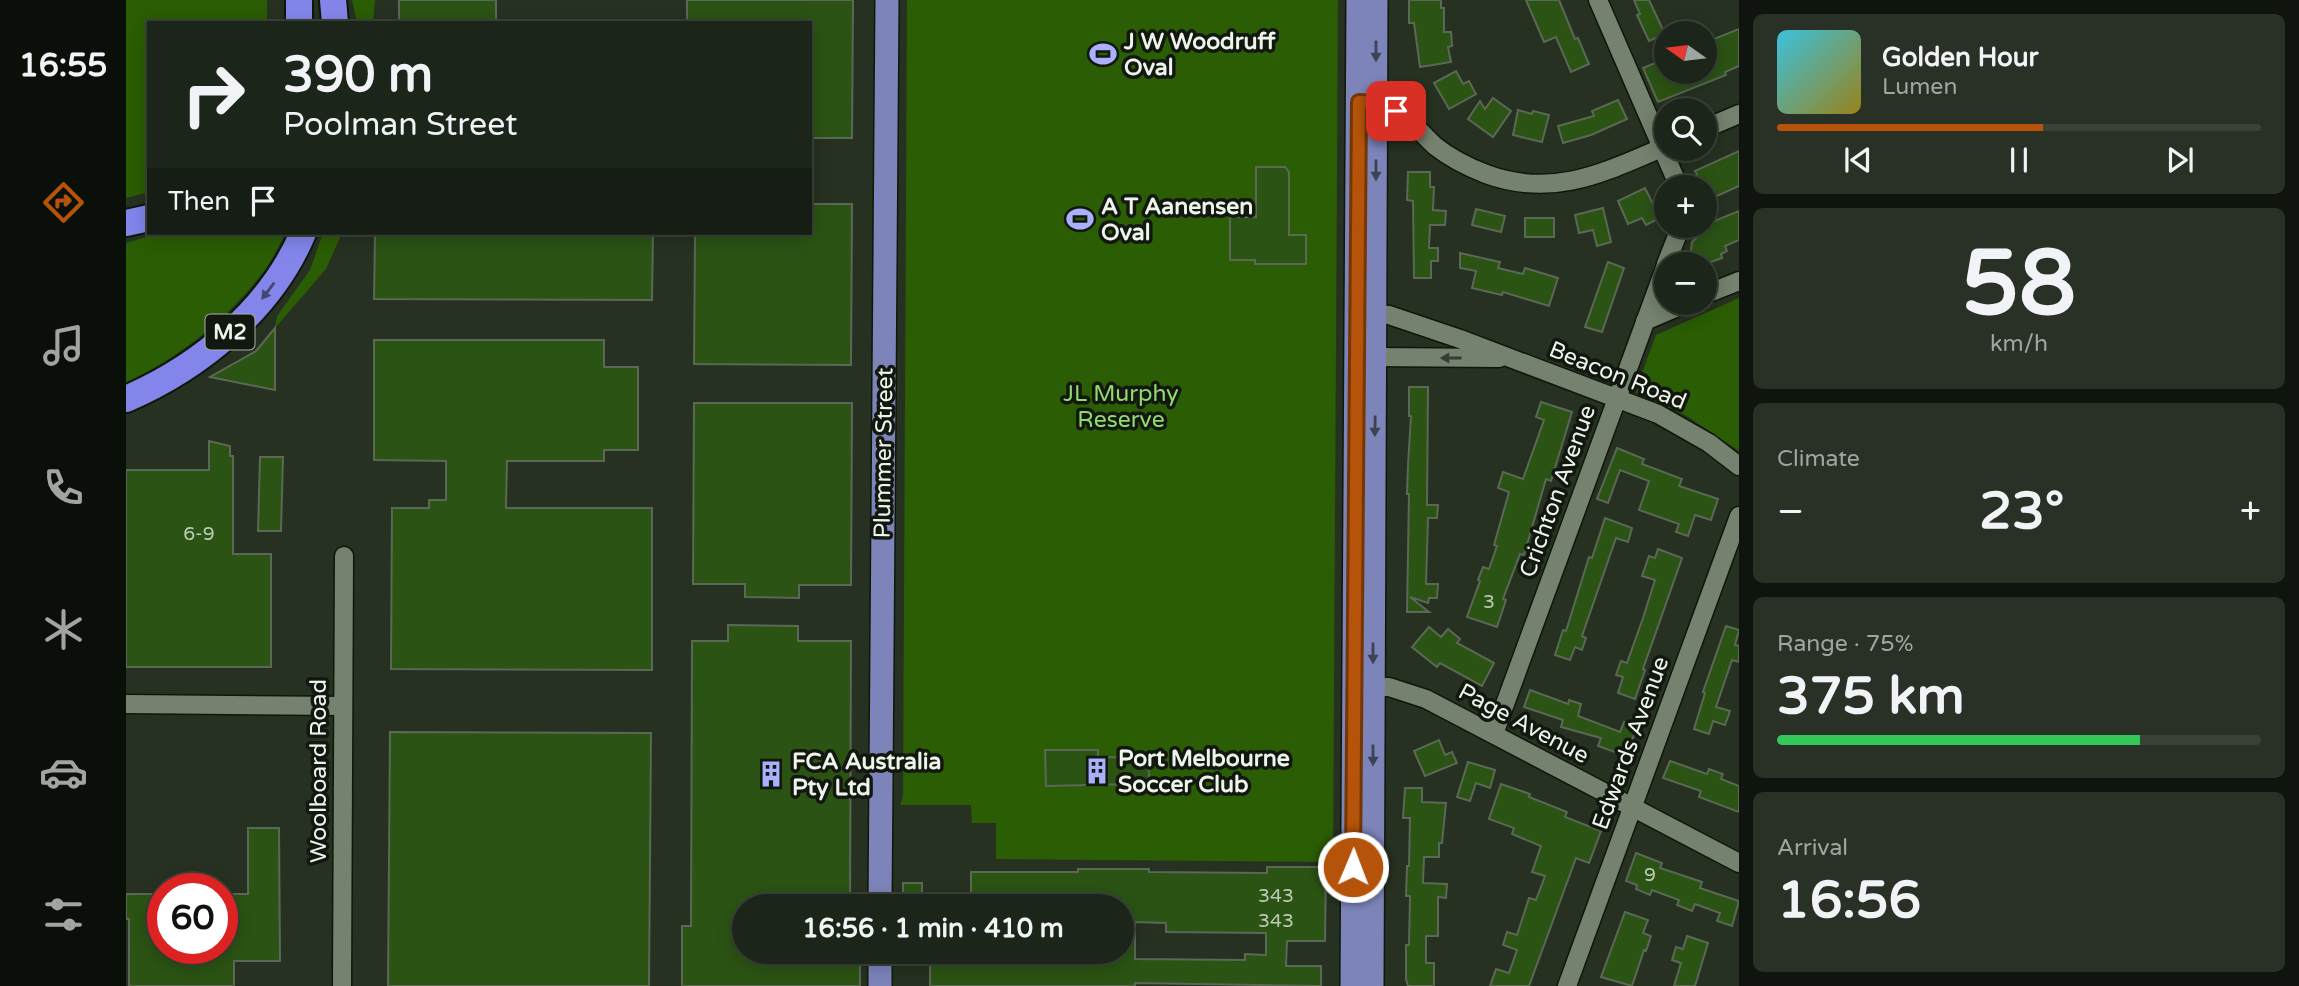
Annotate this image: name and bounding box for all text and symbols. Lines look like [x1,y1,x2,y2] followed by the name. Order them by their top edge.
[1654,21,1717,84] north arrow
[1654,21,1717,315] map controls
[1123,28,1276,82] place label: J W Woodruff Oval
[1088,39,1118,69] sports icon: J W Woodruff Oval
[1370,40,1382,62] one-way arrow
[1882,42,2039,73] text: Golden Hour
[283,46,433,105] text: 390 m
[19,47,107,85] text: 16:55
[168,49,259,140] icon: right
[1882,73,1957,101] text: Lumen
[1366,81,1426,141] pin
[1377,92,1415,130] icon: arrive
[1654,98,1717,161] button: search
[283,106,518,144] text: Poolman Street
[1839,141,1877,179] icon: previous
[2000,141,2038,179] icon: pause
[2161,141,2199,179] icon: next
[1370,160,1382,182] one-way arrow
[1654,175,1717,238] button: +
[39,178,88,227] icon: directions
[244,182,282,220] icon: arrive
[168,186,230,217] text: Then
[1101,193,1253,247] place label: A T Aanensen Oval
[1065,204,1095,234] sports icon: A T Aanensen Oval
[1962,229,2076,339] text: 58
[1654,252,1717,315] button: −
[261,282,275,301] one-way arrow
[206,314,254,350] road number: M2
[39,321,88,370] icon: music
[1990,330,2048,358] text: km/h
[1545,336,1690,416] street label: Beacon Road
[1440,352,1462,364] one-way arrow
[869,367,899,539] street label: Plummer Street
[1063,380,1179,434] park label: JL Murphy Reserve
[1514,401,1602,581] street label: Crichton Avenue
[1369,415,1381,437] one-way arrow
[1777,445,1860,473] text: Climate
[39,463,88,512] icon: phone
[1979,480,2064,543] text: 23°
[1777,489,1804,535] text: −
[2240,489,2261,535] text: +
[183,523,215,545] house number: 6-9
[1483,591,1495,613] house number: 3
[39,605,88,654] icon: climate
[1777,630,1913,658] text: Range · 75%
[1367,642,1379,664] one-way arrow
[1587,653,1675,834] street label: Edwards Avenue
[1777,665,1965,728] text: 375 km
[1454,678,1594,770] street label: Page Avenue
[305,679,333,863] street label: Woolboard Road
[1367,744,1379,766] one-way arrow
[1118,745,1290,799] place label: Port Melbourne Soccer Club
[39,748,88,797] icon: car
[792,748,941,802] place label: FCA Australia Pty Ltd
[1082,756,1112,786] building icon: Port Melbourne Soccer Club
[756,759,786,789] building icon: FCA Australia Pty Ltd
[1316,830,1390,904] position arrow
[1777,834,1848,862] text: Arrival
[1644,864,1656,886] house number: 9
[1777,869,1921,932] text: 16:56
[147,873,238,964] speed limit sign: 60
[1258,885,1294,907] house number: 343
[39,890,88,939] icon: filters
[1258,910,1294,932] house number: 343
[802,913,1064,944] text: 16:56 · 1 min · 410 m

